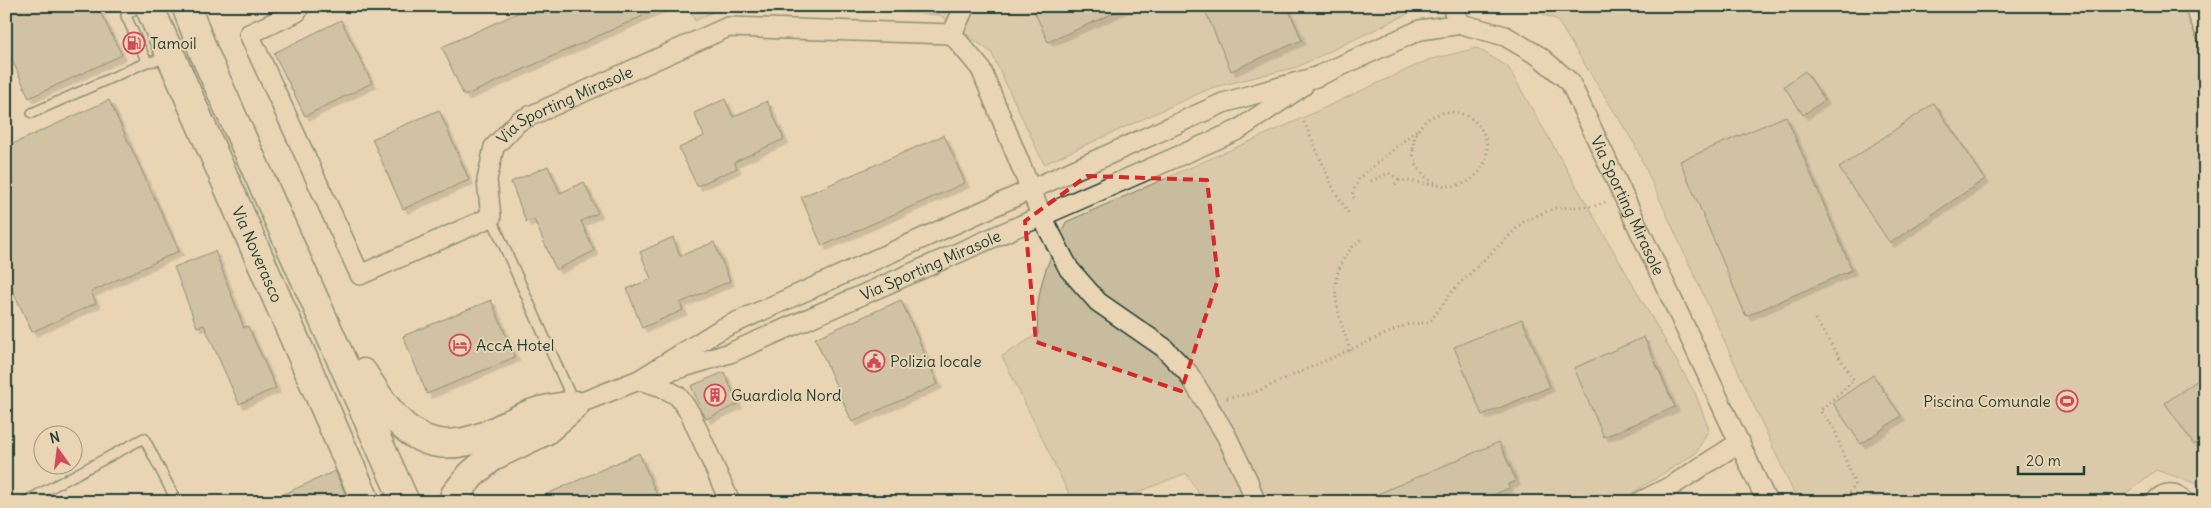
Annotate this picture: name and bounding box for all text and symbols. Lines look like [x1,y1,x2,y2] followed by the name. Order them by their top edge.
[122,31,146,55] fuel station icon: Tamoil
[150,33,197,53] place label: Tamoil
[492,61,636,148] street label: Via Sporting Mirasole
[1587,132,1669,278] street label: Via Sporting Mirasole
[228,203,287,305] street label: Via Noverasco
[857,225,1004,305] street label: Via Sporting Mirasole
[448,333,472,357] hotel icon: AccA Hotel
[476,335,554,355] place label: AccA Hotel
[862,349,886,373] public building icon: Polizia locale
[890,351,982,371] place label: Polizia locale
[703,383,727,407] building icon: Guardiola Nord
[731,385,842,405] place label: Guardiola Nord
[2055,389,2079,413] sports icon: Piscina Comunale
[1923,391,2051,411] place label: Piscina Comunale
[32,426,82,476] north arrow
[48,427,62,447] text: N
[2018,443,2085,475] scale bar
[2026,451,2061,470] text: 20 m

